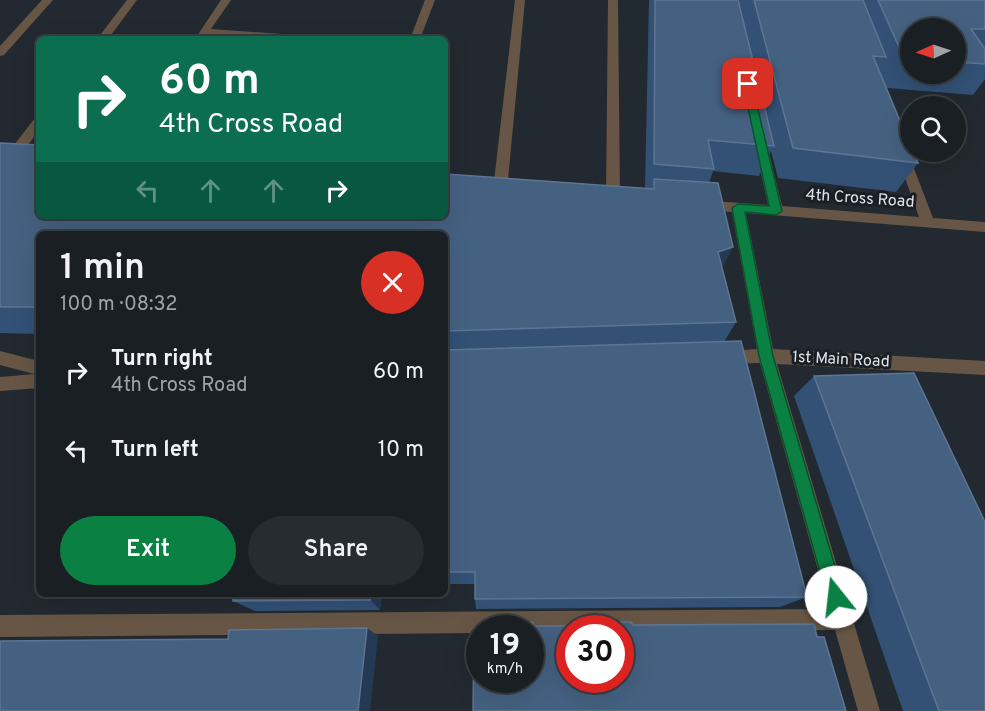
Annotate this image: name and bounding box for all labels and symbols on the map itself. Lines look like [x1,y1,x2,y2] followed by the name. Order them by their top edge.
[900,18,966,84] north arrow
[722,58,773,109] pin
[805,185,915,213] street label: 4th Cross Road
[792,347,890,373] street label: 1st Main Road
[804,565,868,629] position arrow
[556,615,634,693] speed limit sign: 30

